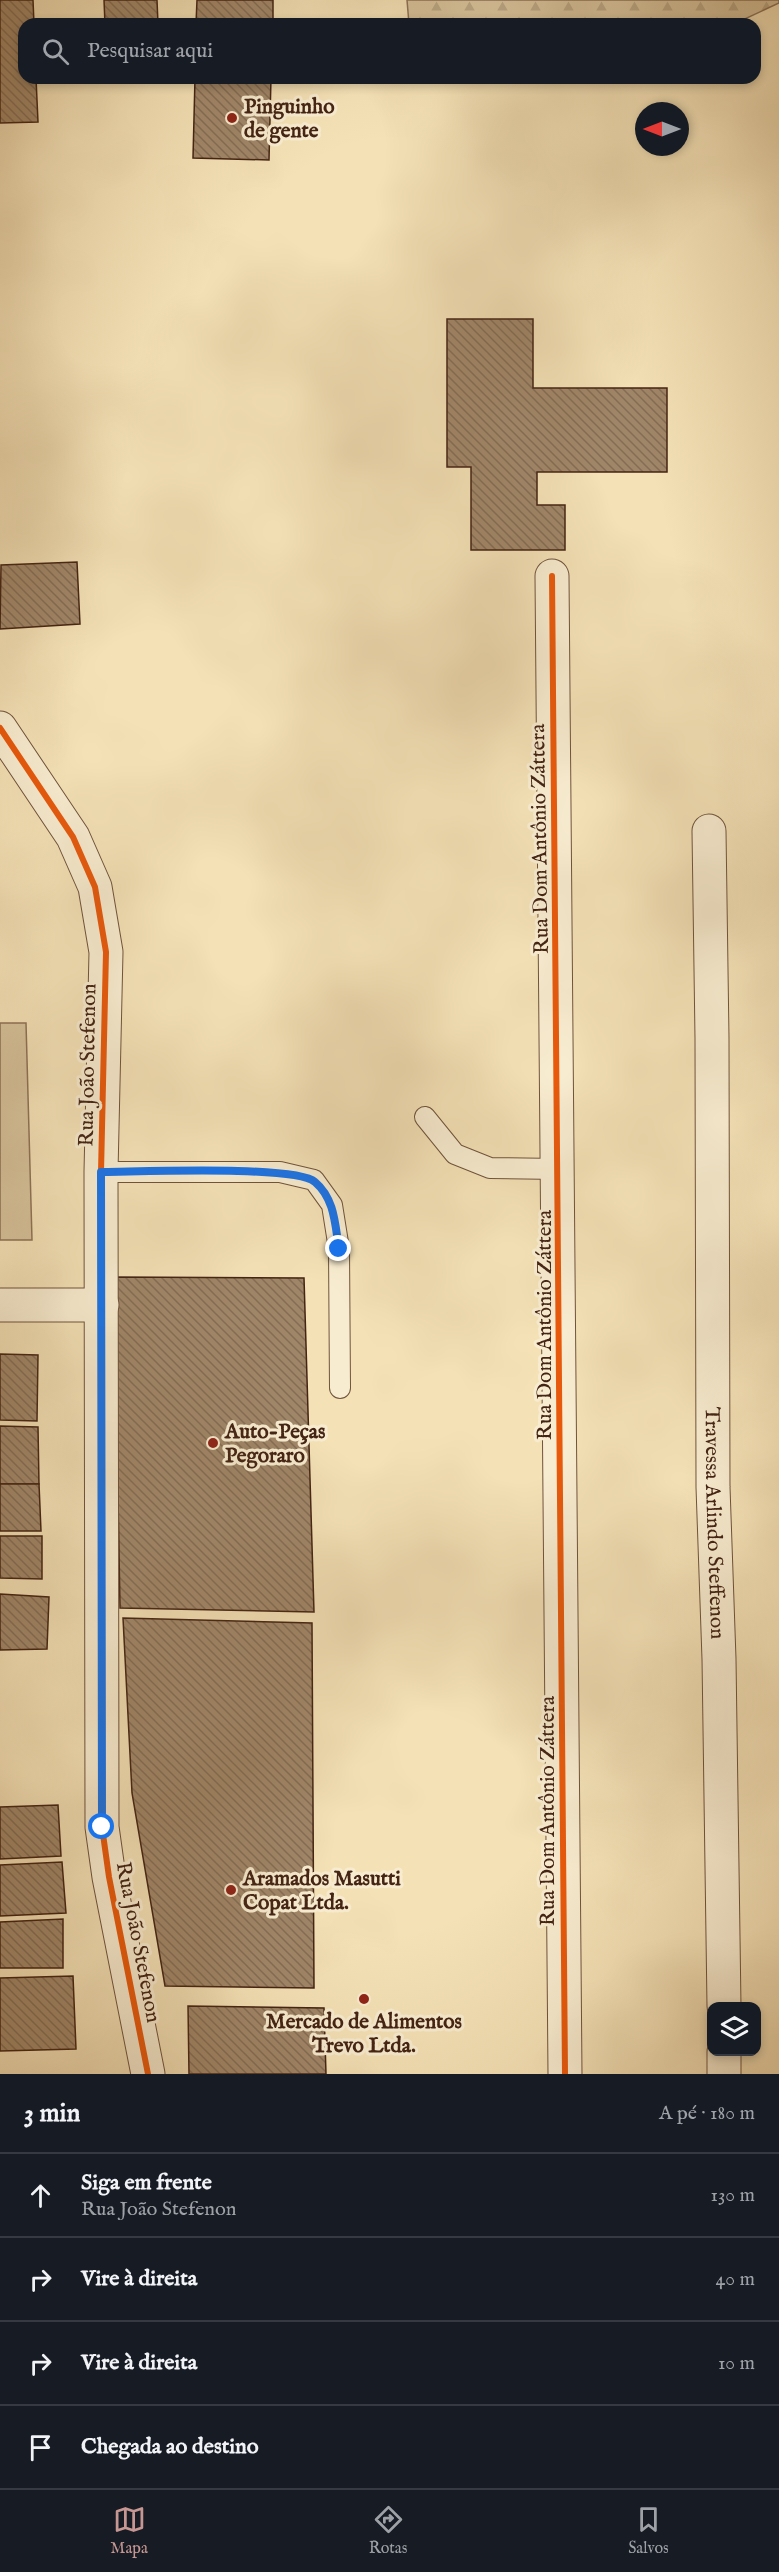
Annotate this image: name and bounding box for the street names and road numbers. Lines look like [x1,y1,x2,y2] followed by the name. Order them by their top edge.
[525,723,556,954] street label: Rua Dom Antônio Záttera
[74,983,103,1147] street label: Rua João Stefenon
[532,1209,559,1440] street label: Rua Dom Antônio Záttera
[698,1407,730,1640] street label: Travessa Arlindo Steffenon
[535,1695,562,1926] street label: Rua Dom Antônio Záttera
[109,1860,166,2025] street label: Rua João Stefenon

